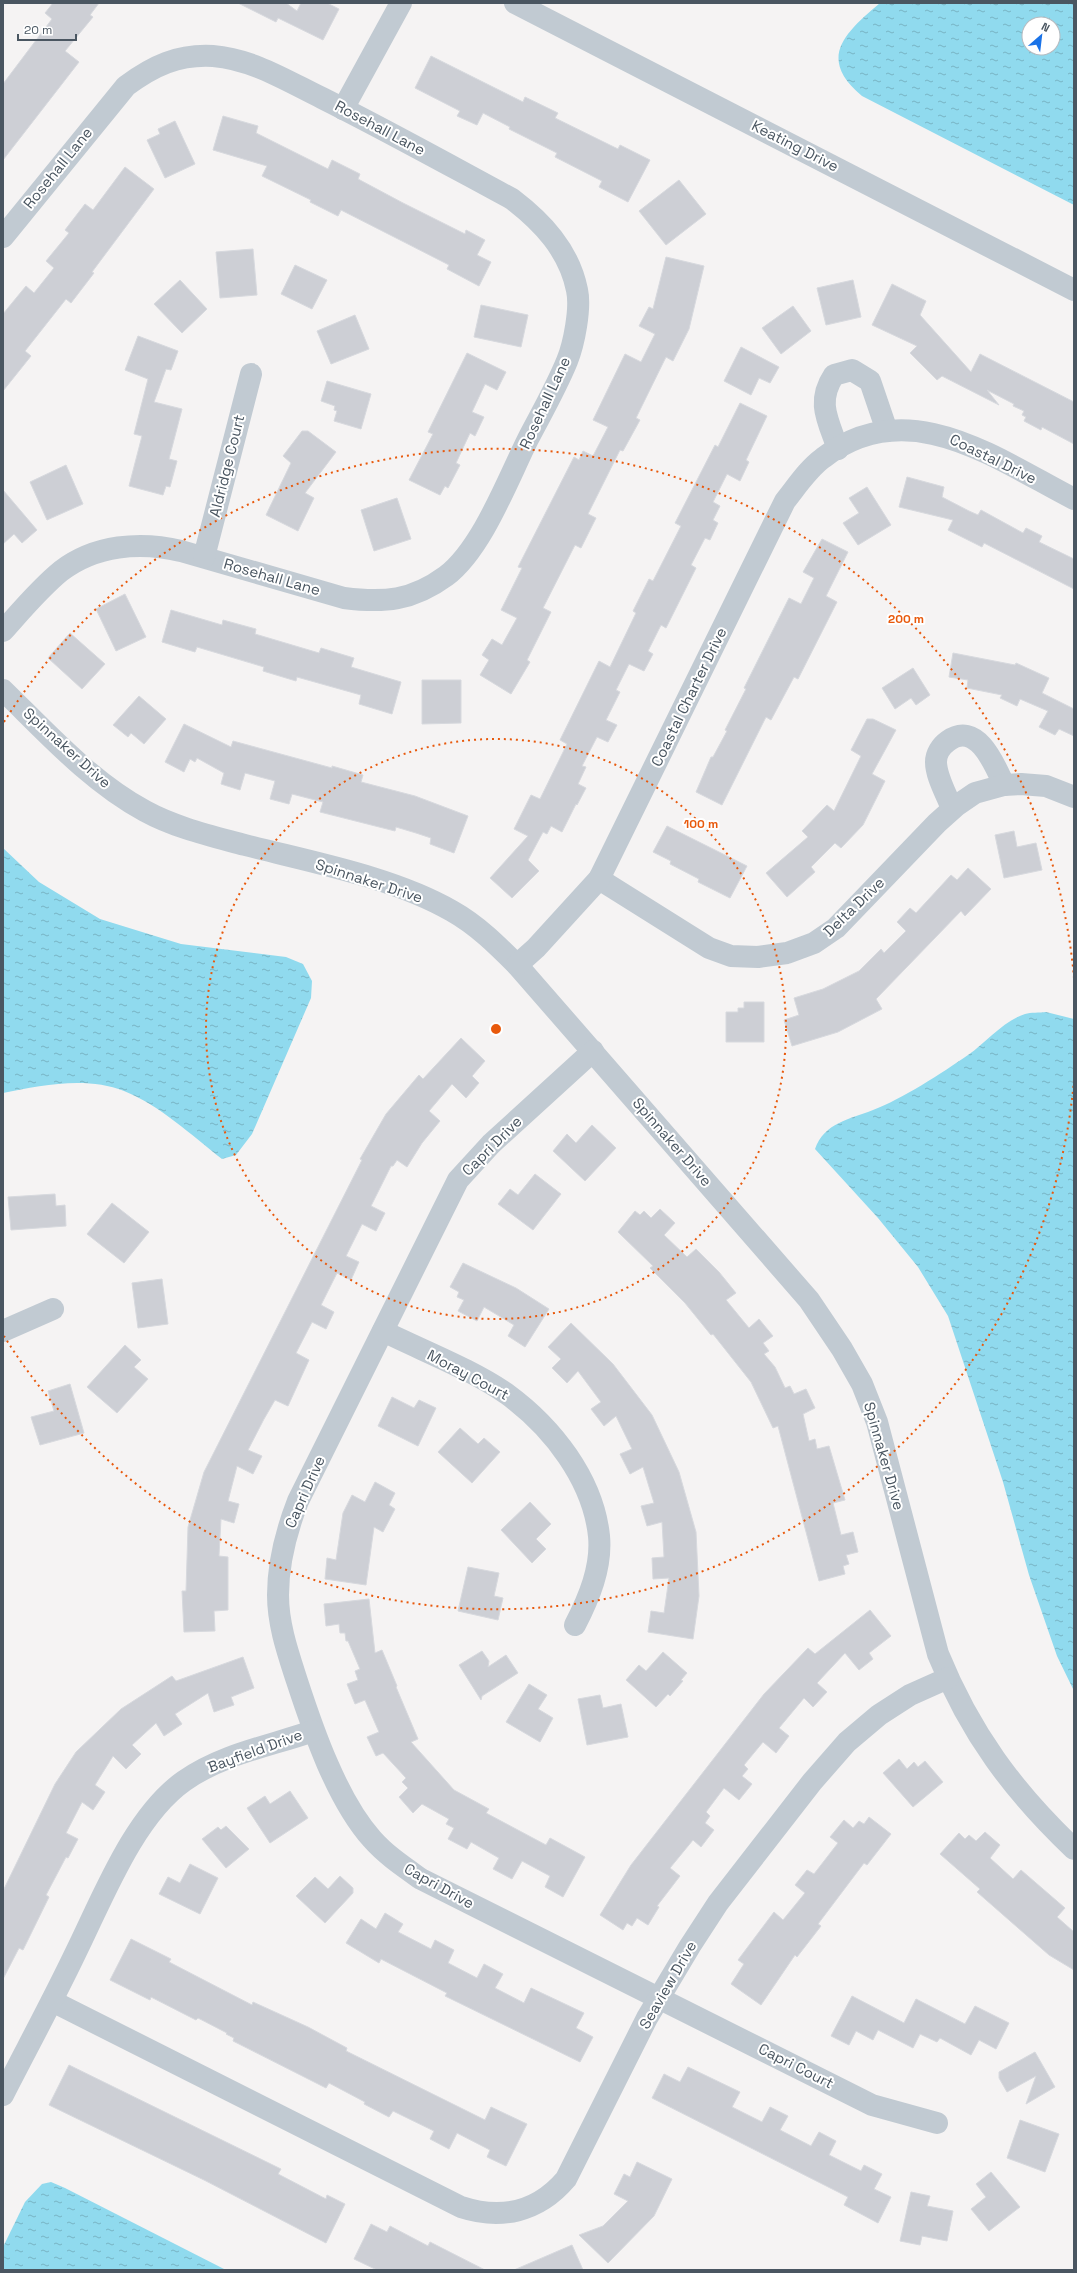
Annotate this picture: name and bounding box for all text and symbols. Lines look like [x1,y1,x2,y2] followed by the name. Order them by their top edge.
[18,16,76,42] scale bar
[1021,16,1061,56] north arrow
[1039,19,1052,35] text: N
[24,22,52,38] text: 20 m
[332,96,429,159] street label: Rosehall Lane
[749,116,842,176] street label: Keating Drive
[19,123,96,212] street label: Rosehall Lane
[515,354,574,452] street label: Rosehall Lane
[205,413,248,519] street label: Aldridge Court
[947,429,1040,488] street label: Coastal Drive
[222,554,323,599] street label: Rosehall Lane
[888,611,924,627] text: 200 m
[647,624,731,769] street label: Coastal Charter Drive
[20,703,115,792] street label: Spinnaker Drive
[684,816,718,832] text: 100 m
[313,854,425,907] street label: Spinnaker Drive
[819,873,888,940] street label: Delta Drive
[489,1022,503,1036] centre of rings
[629,1093,716,1190] street label: Spinnaker Drive
[458,1112,526,1180] street label: Capri Drive
[424,1345,512,1404] street label: Moray Court
[860,1400,909,1512] street label: Spinnaker Drive
[280,1453,329,1531] street label: Capri Drive
[205,1725,305,1776] street label: Bayfield Drive
[401,1859,478,1913] street label: Capri Drive
[635,1937,701,2032] street label: Seaview Drive
[755,2039,837,2093] street label: Capri Court

